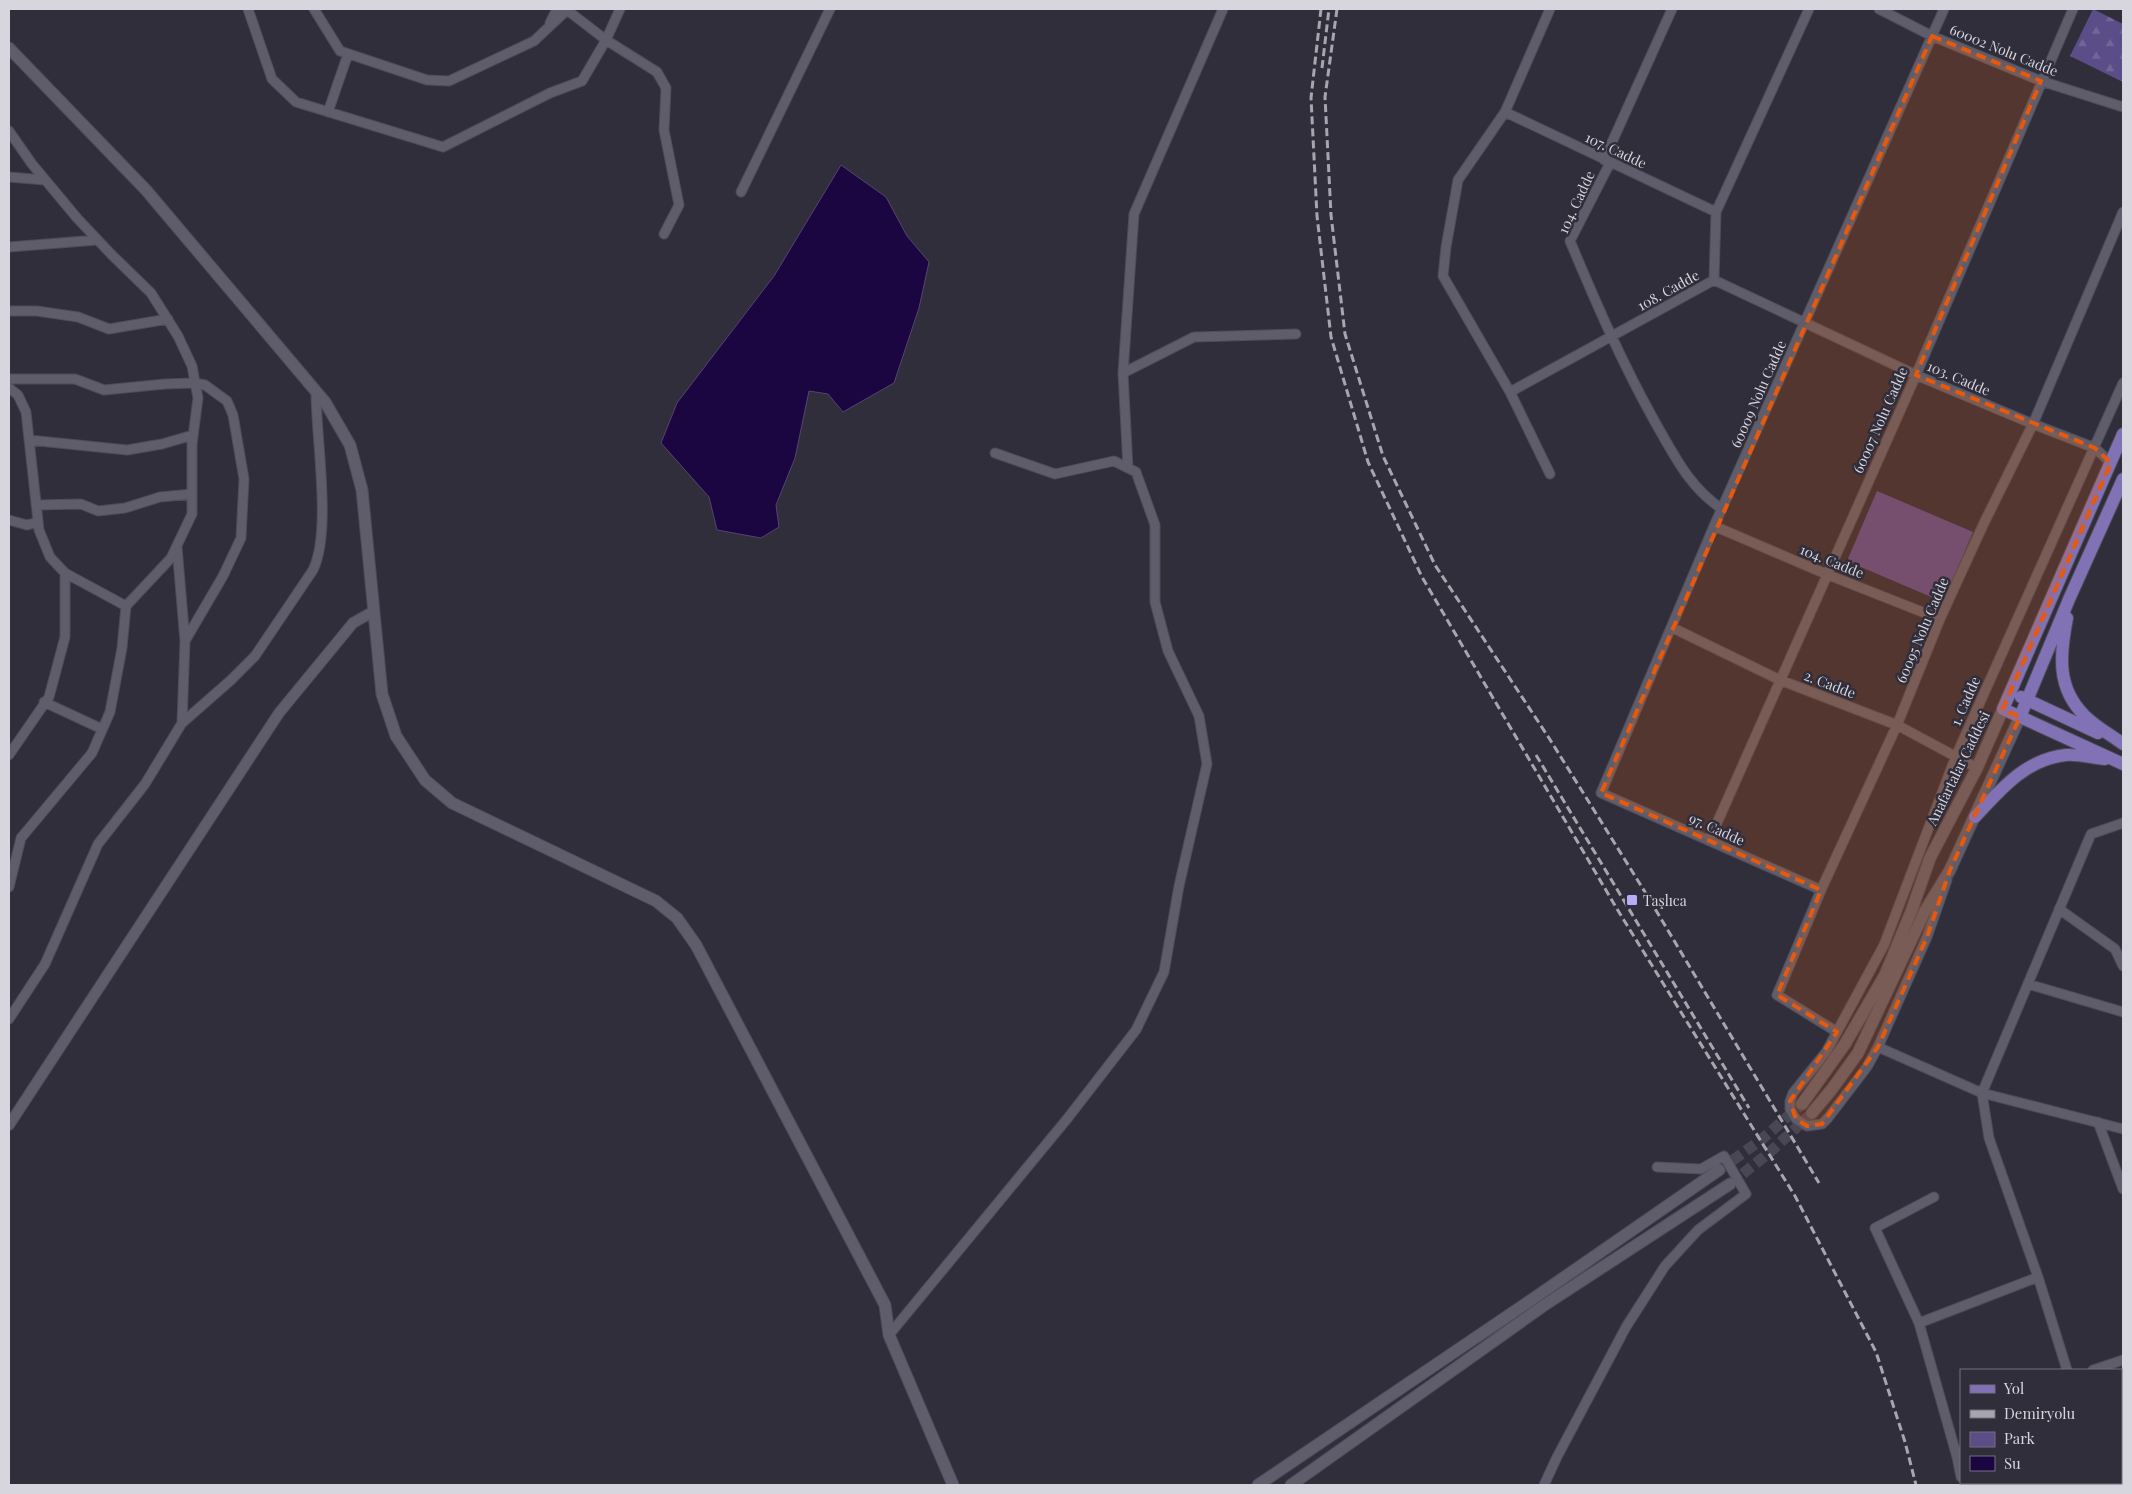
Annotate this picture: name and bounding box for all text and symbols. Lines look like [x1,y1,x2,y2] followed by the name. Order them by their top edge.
[1947,20,2061,80] street label: 60002 Nolu Cadde
[1582,128,1650,172] street label: 107. Cadde
[1553,167,1599,237] street label: 104. Cadde
[1634,265,1702,315] street label: 108. Cadde
[1726,337,1790,451] street label: 60009 Nolu Cadde
[1925,356,1993,400] street label: 103. Cadde
[1848,364,1912,476] street label: 60007 Nolu Cadde
[1797,540,1867,582] street label: 104. Cadde
[1891,574,1953,686] street label: 60095 Nolu Cadde
[1802,666,1858,702] street label: 2. Cadde
[1946,673,1984,729] street label: 1. Cadde
[1922,708,1994,829] street label: Anafartalar Caddesi
[1686,808,1748,850] street label: 97. Cadde
[1643,891,1687,910] place label: Taşlıca
[1625,893,1639,907] marker: Taşlıca
[1960,1369,2122,1484] legend
[2003,1378,2024,1398] text: Yol
[2004,1403,2076,1423] text: Demiryolu
[2004,1428,2036,1448] text: Park
[2004,1453,2021,1473] text: Su

